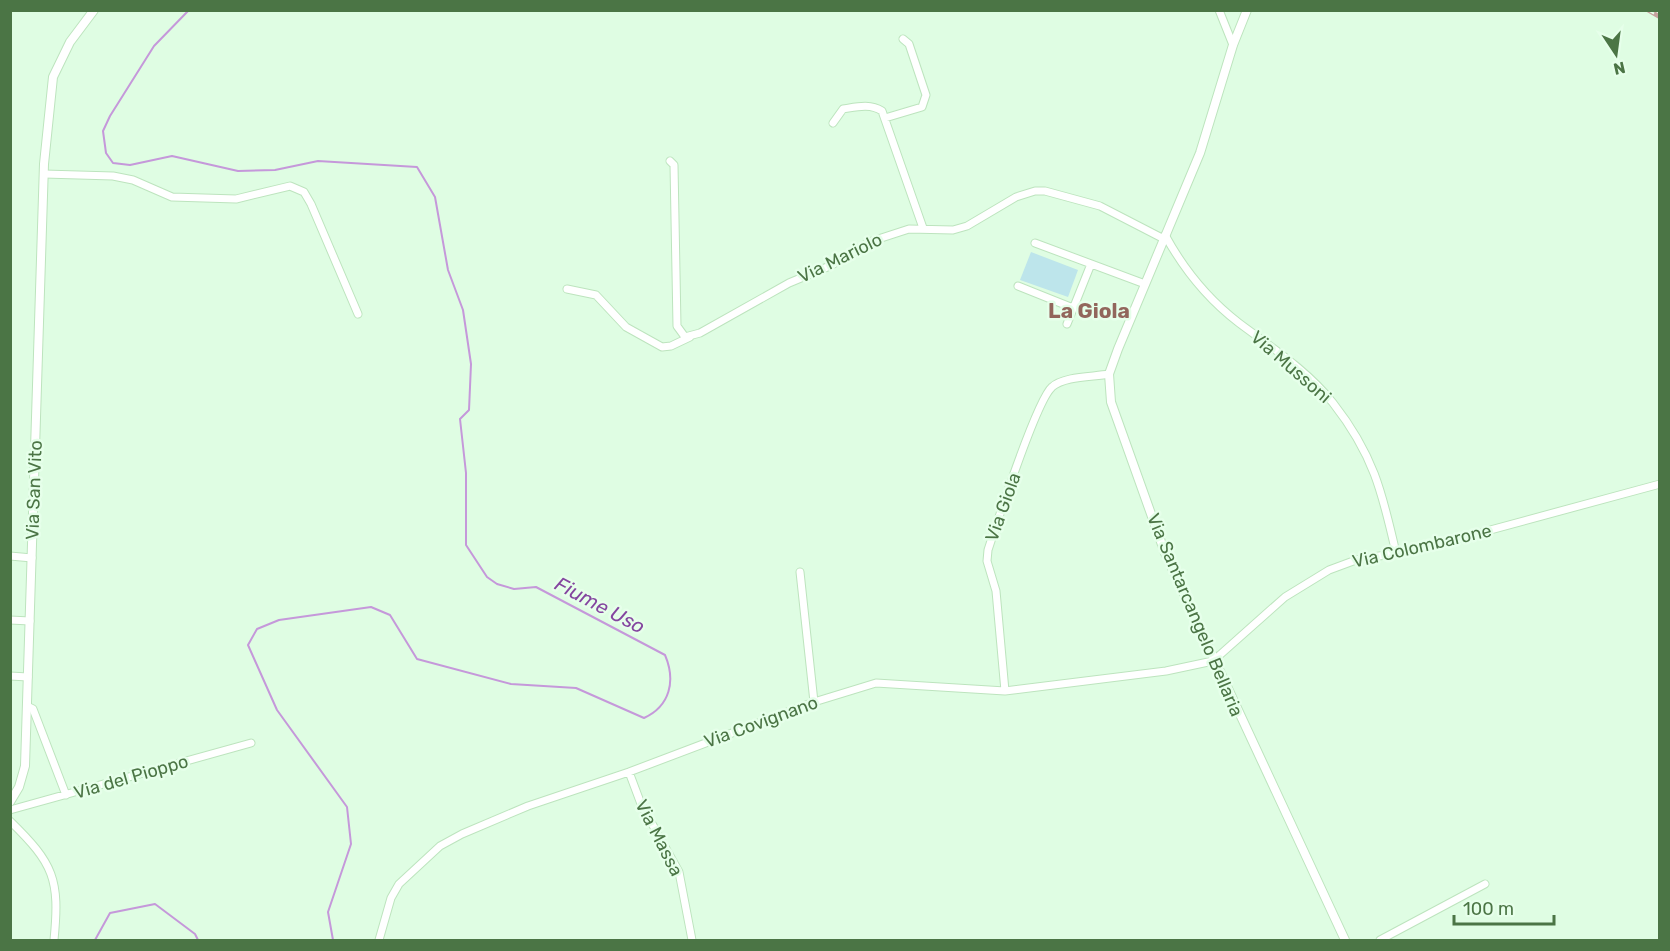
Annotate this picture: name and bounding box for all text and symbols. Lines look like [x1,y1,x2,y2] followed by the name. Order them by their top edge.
[1586,24,1646,84] north arrow
[1612,58,1627,79] text: N
[794,228,886,288] street label: Via Mariolo
[1048,298,1130,323] district label: La Giola
[1246,326,1336,408] street label: Via Mussoni
[21,440,47,540] street label: Via San Vito
[980,470,1026,544] street label: Via Giola
[1142,510,1248,720] street label: Via Santarcangelo Bellaria
[1350,519,1494,573] street label: Via Colombarone
[551,571,649,639] water label: Fiume Uso
[701,691,821,753] street label: Via Covignano
[71,750,191,804] street label: Via del Pioppo
[630,796,688,880] street label: Via Massa
[1454,888,1554,926] scale bar
[1463,898,1514,920] text: 100 m

